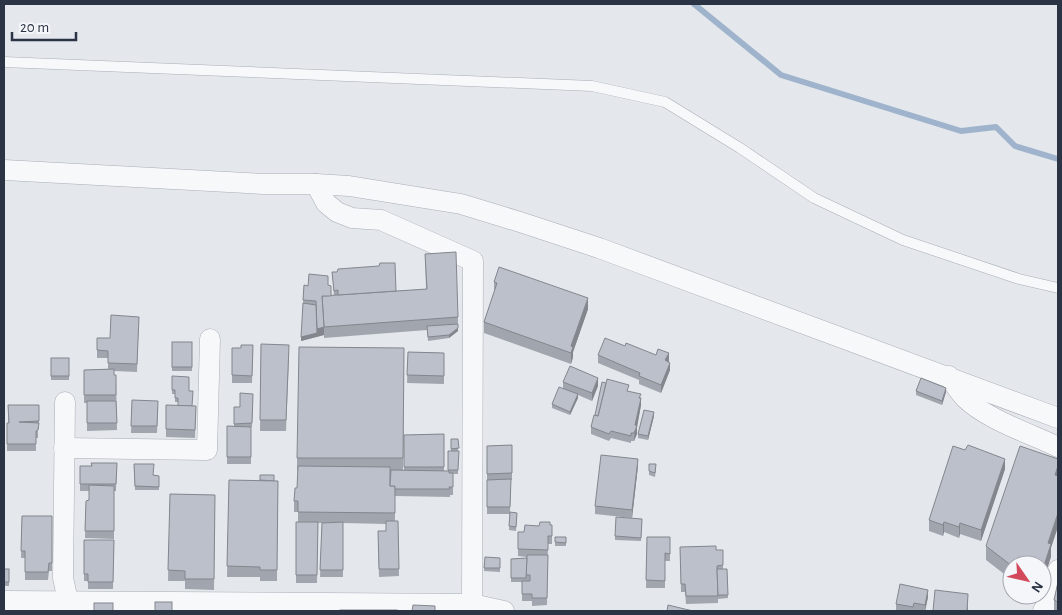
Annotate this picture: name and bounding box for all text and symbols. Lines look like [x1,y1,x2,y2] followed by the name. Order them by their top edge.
[12,10,76,42] scale bar
[20,20,49,35] text: 20 m
[1002,555,1052,605] north arrow
[1028,579,1045,595] text: N

